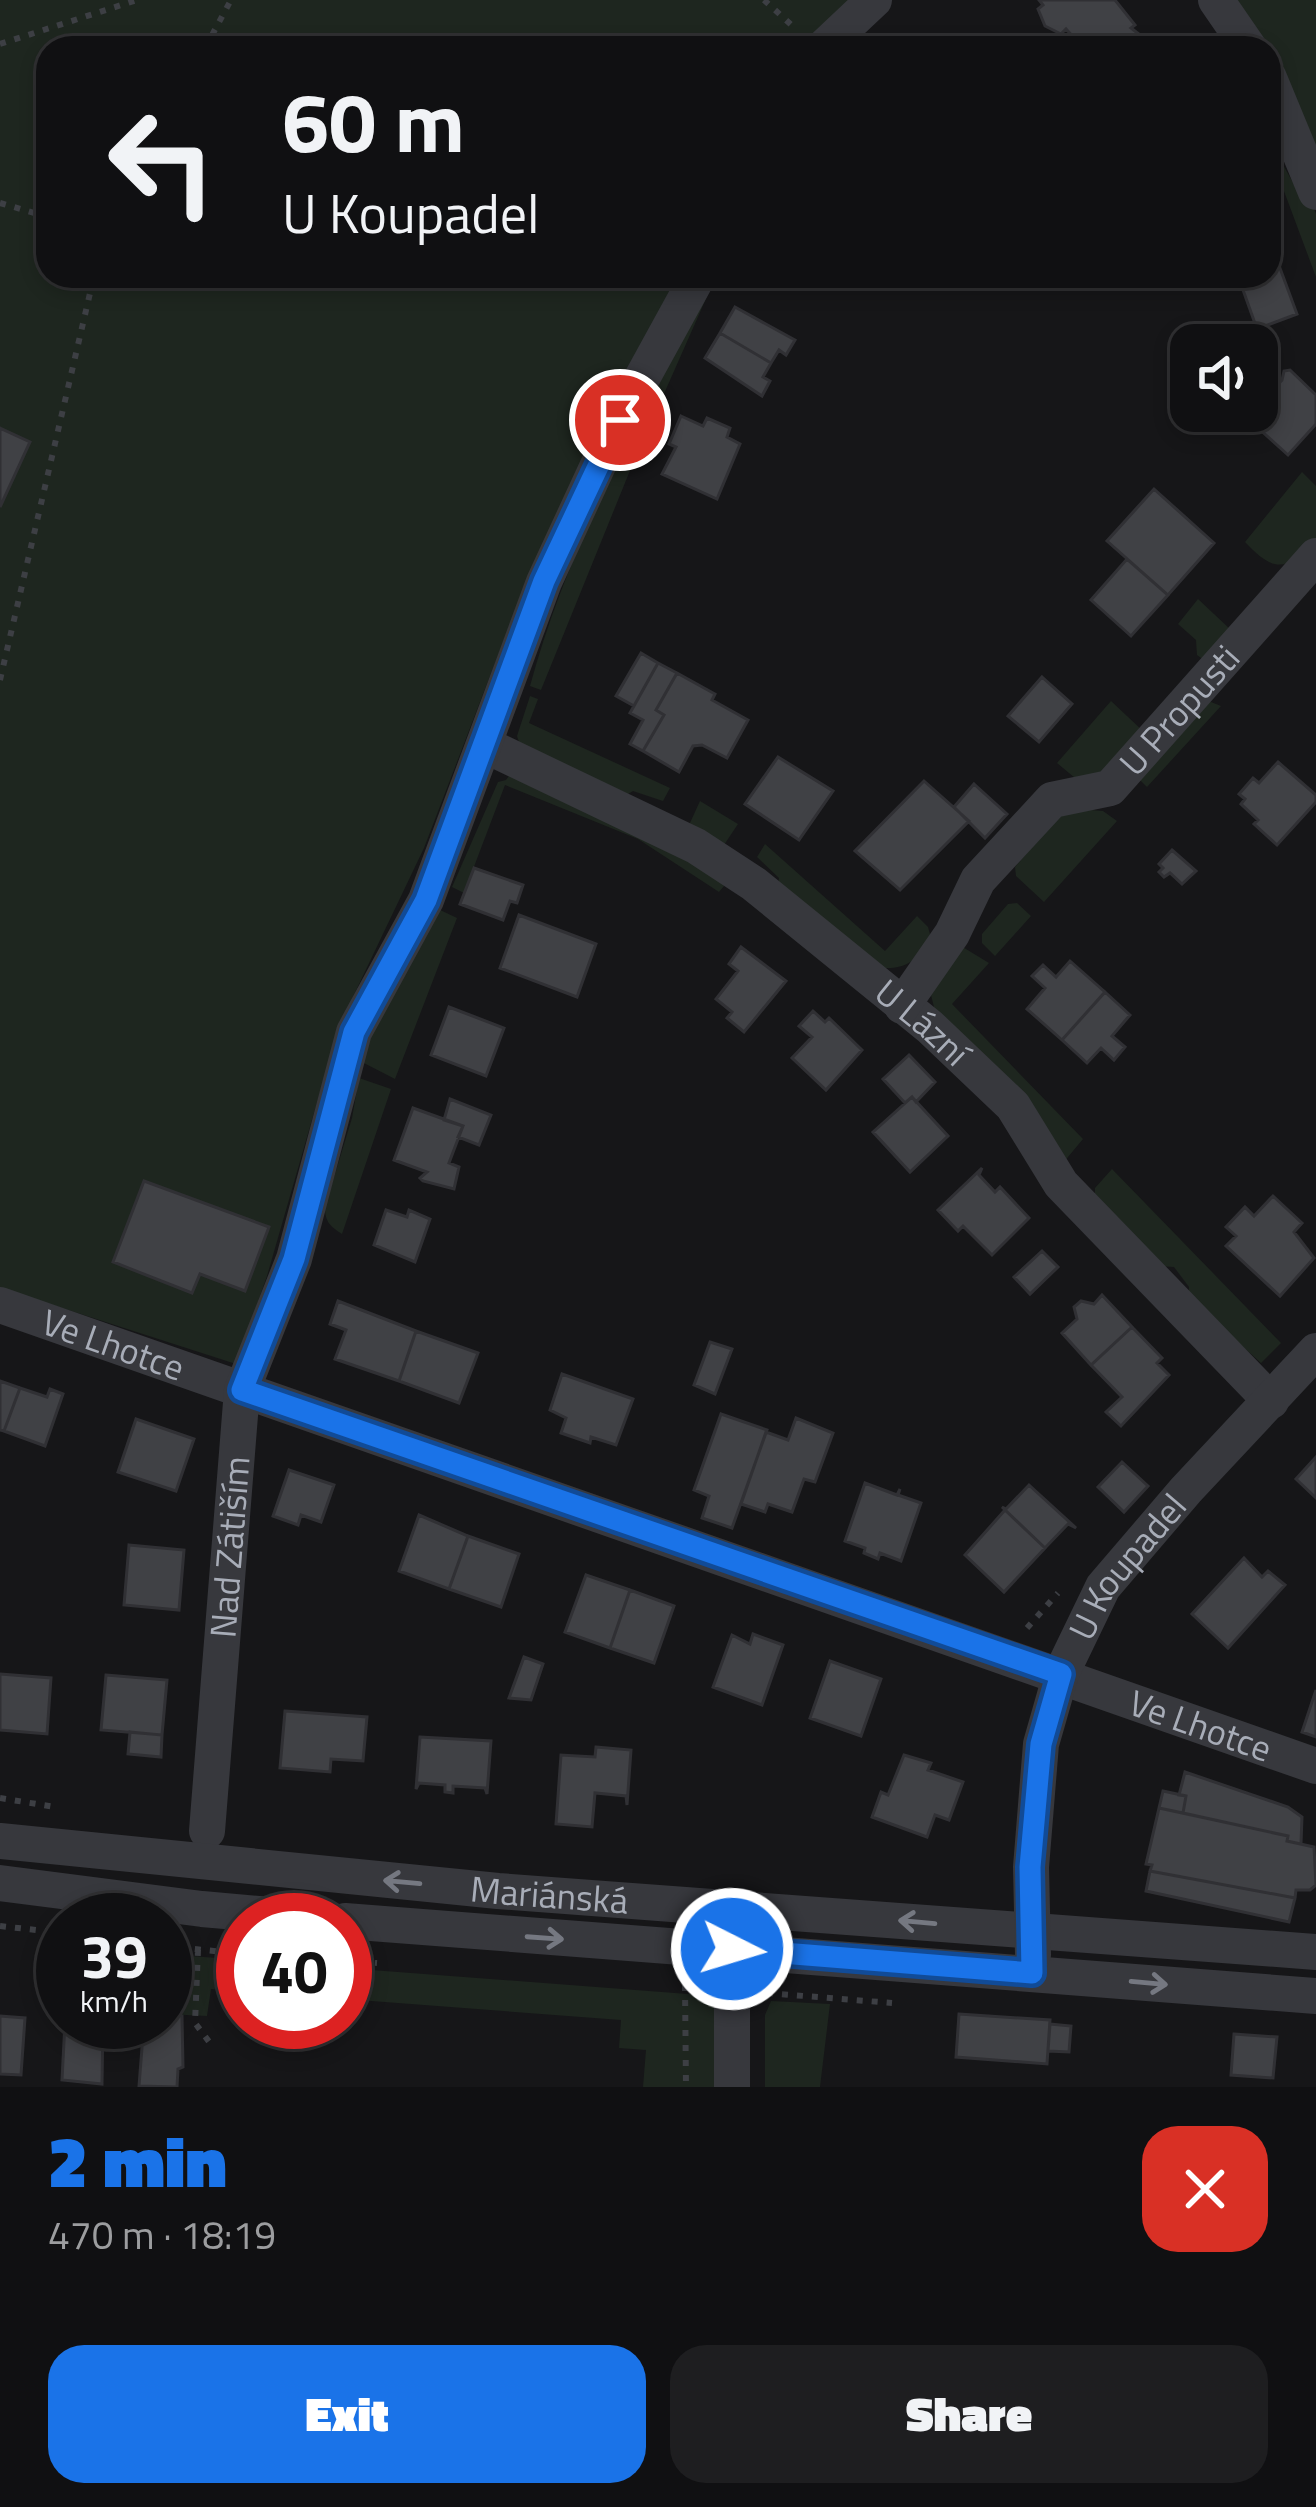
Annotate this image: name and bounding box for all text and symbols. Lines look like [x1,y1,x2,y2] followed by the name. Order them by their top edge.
[282,57,465,185] text: 60 m
[84,84,240,240] icon: left
[282,172,540,254] text: U Koupadel
[1170,324,1278,432] map controls
[1170,324,1278,432] button: sound
[569,369,671,471] pin
[587,387,653,453] icon: arrive
[1105,632,1252,787] street label: U Propusti
[863,965,985,1081] street label: U Lázní
[35,1294,192,1395] street label: Ve Lhotce
[194,1454,264,1640] street label: Nad Zátiším
[1054,1481,1199,1649] street label: U Koupadel
[1122,1675,1279,1775] street label: Ve Lhotce
[468,1860,630,1928] street label: Mariánská
[383,1870,422,1893] one-way arrow
[669,1886,795,2012] position arrow
[216,1893,372,2049] speed limit sign: 40
[80,1910,148,2001] text: 39
[898,1910,937,1933] one-way arrow
[525,1926,564,1949] one-way arrow
[1129,1971,1168,1994] one-way arrow
[80,1978,148,2024] text: km/h
[48,2105,227,2215] text: 2 min
[1142,2126,1268,2252] button: close
[48,2205,276,2264] text: 470 m · 18:19
[48,2345,646,2483] button: Exit
[670,2345,1268,2483] button: Share

